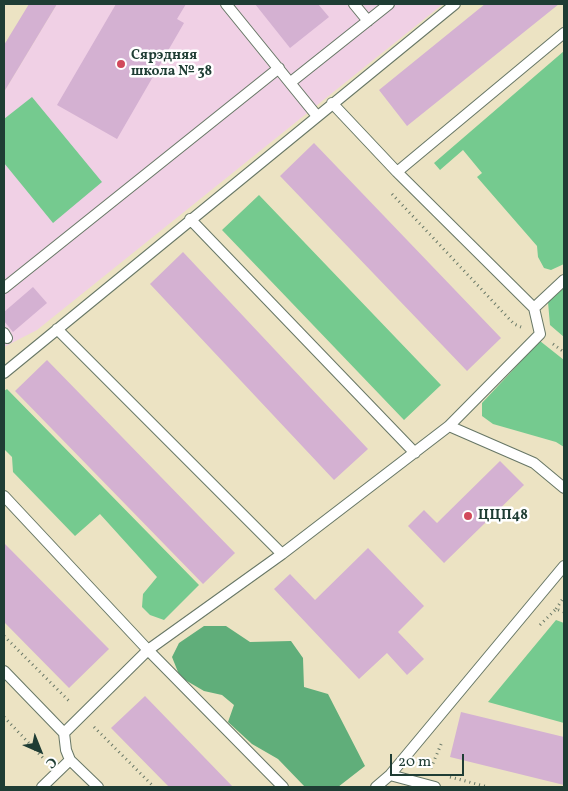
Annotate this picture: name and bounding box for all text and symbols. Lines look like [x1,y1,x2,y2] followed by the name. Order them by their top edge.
[131,48,212,80] place label: Сярэдняя школа № 38
[115,58,127,70] marker: Сярэдняя школа № 38
[478,508,528,524] place label: ЦЦП48
[462,510,474,522] marker: ЦЦП48
[15,726,65,776] north arrow
[393,744,467,776] scale bar
[41,752,61,772] text: С
[398,752,431,773] text: 20 m

